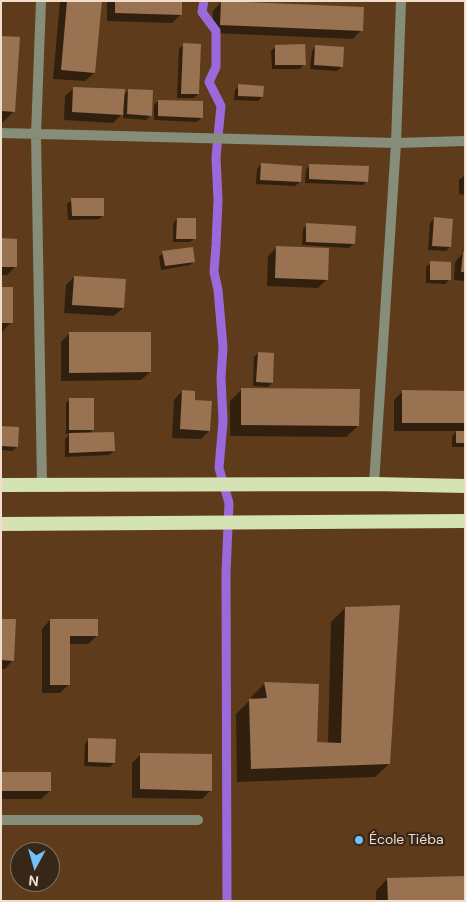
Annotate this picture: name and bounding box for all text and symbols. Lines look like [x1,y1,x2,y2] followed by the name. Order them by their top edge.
[369,832,444,848] place label: École Tiéba
[353,834,365,846] marker: École Tiéba
[10,842,60,892] north arrow
[28,871,40,890] text: N

